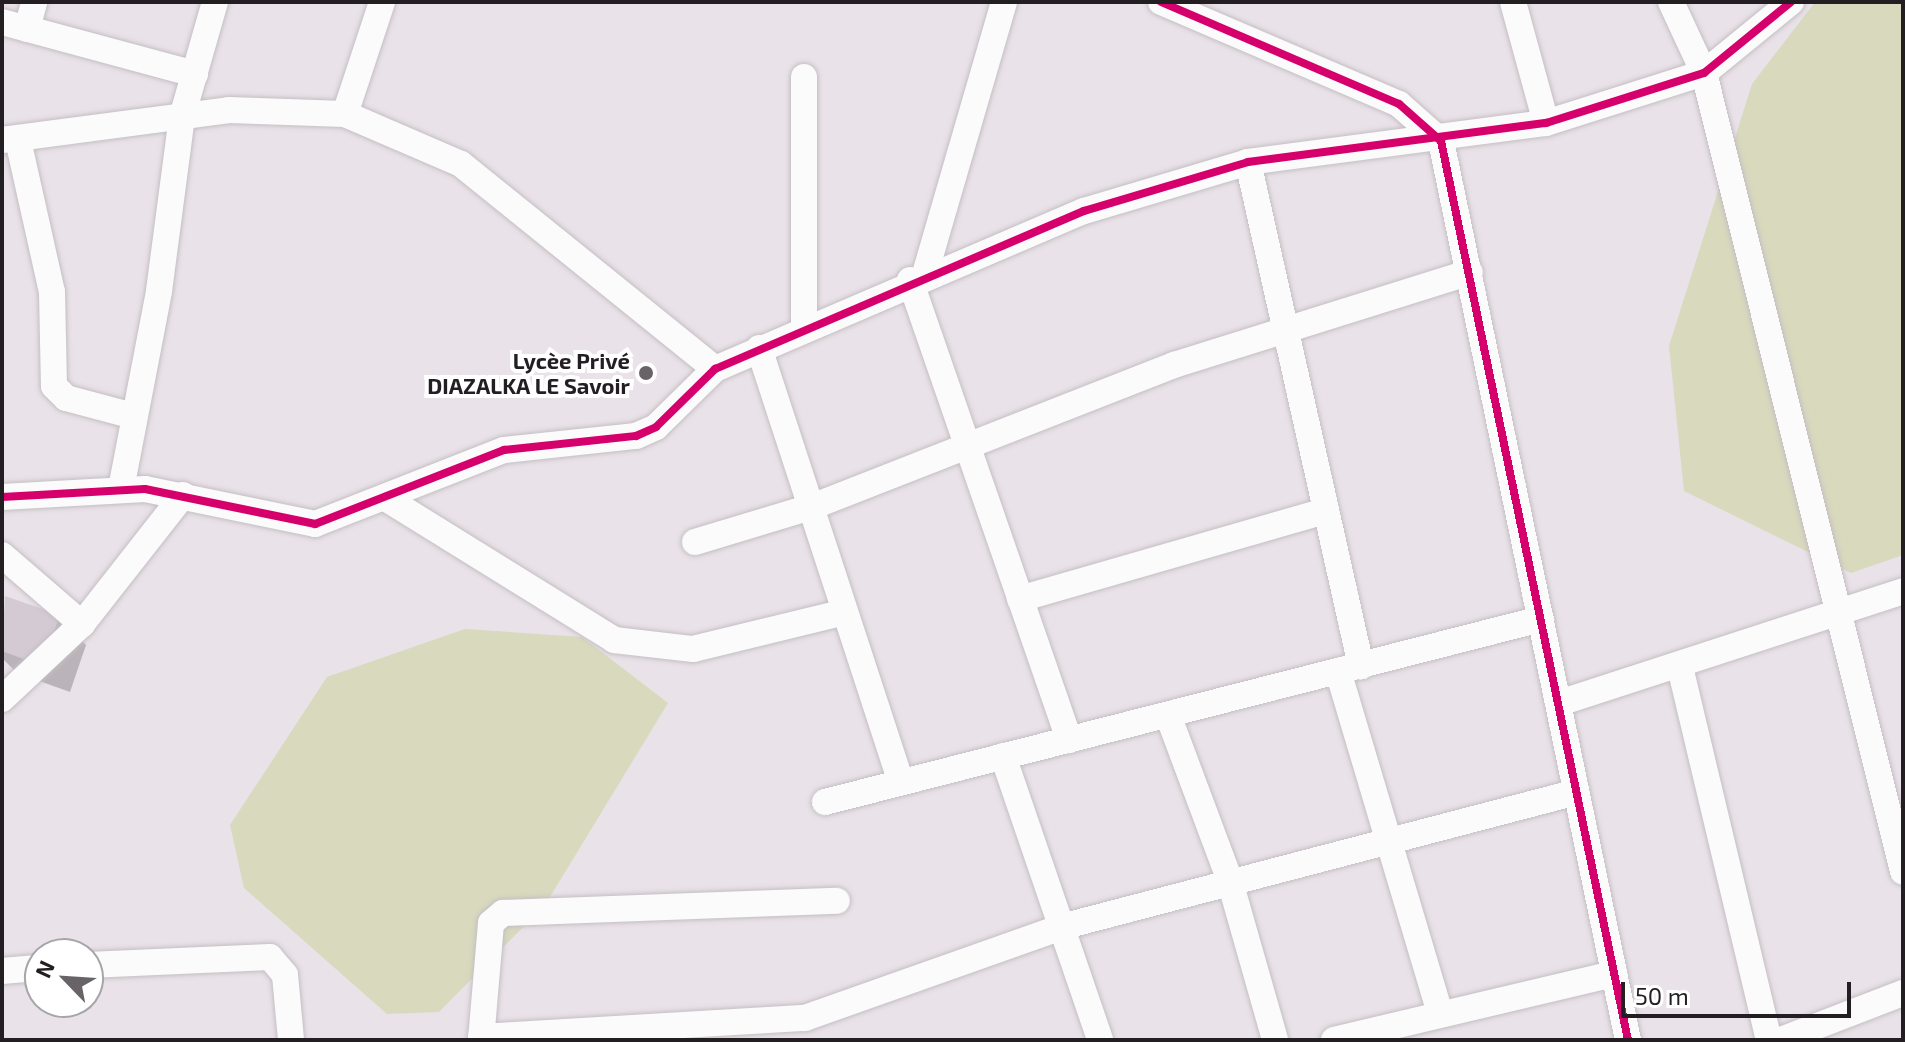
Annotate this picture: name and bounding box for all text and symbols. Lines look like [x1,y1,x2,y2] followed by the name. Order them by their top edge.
[427,347,630,398] place label: Lycèe Privé DIAZALKA LE Savoir
[637,364,655,382] marker: Lycèe Privé DIAZALKA LE Savoir
[24,938,104,1018] north arrow
[29,956,59,981] text: N
[1625,966,1855,1016] scale bar
[1635,981,1689,1010] text: 50 m

